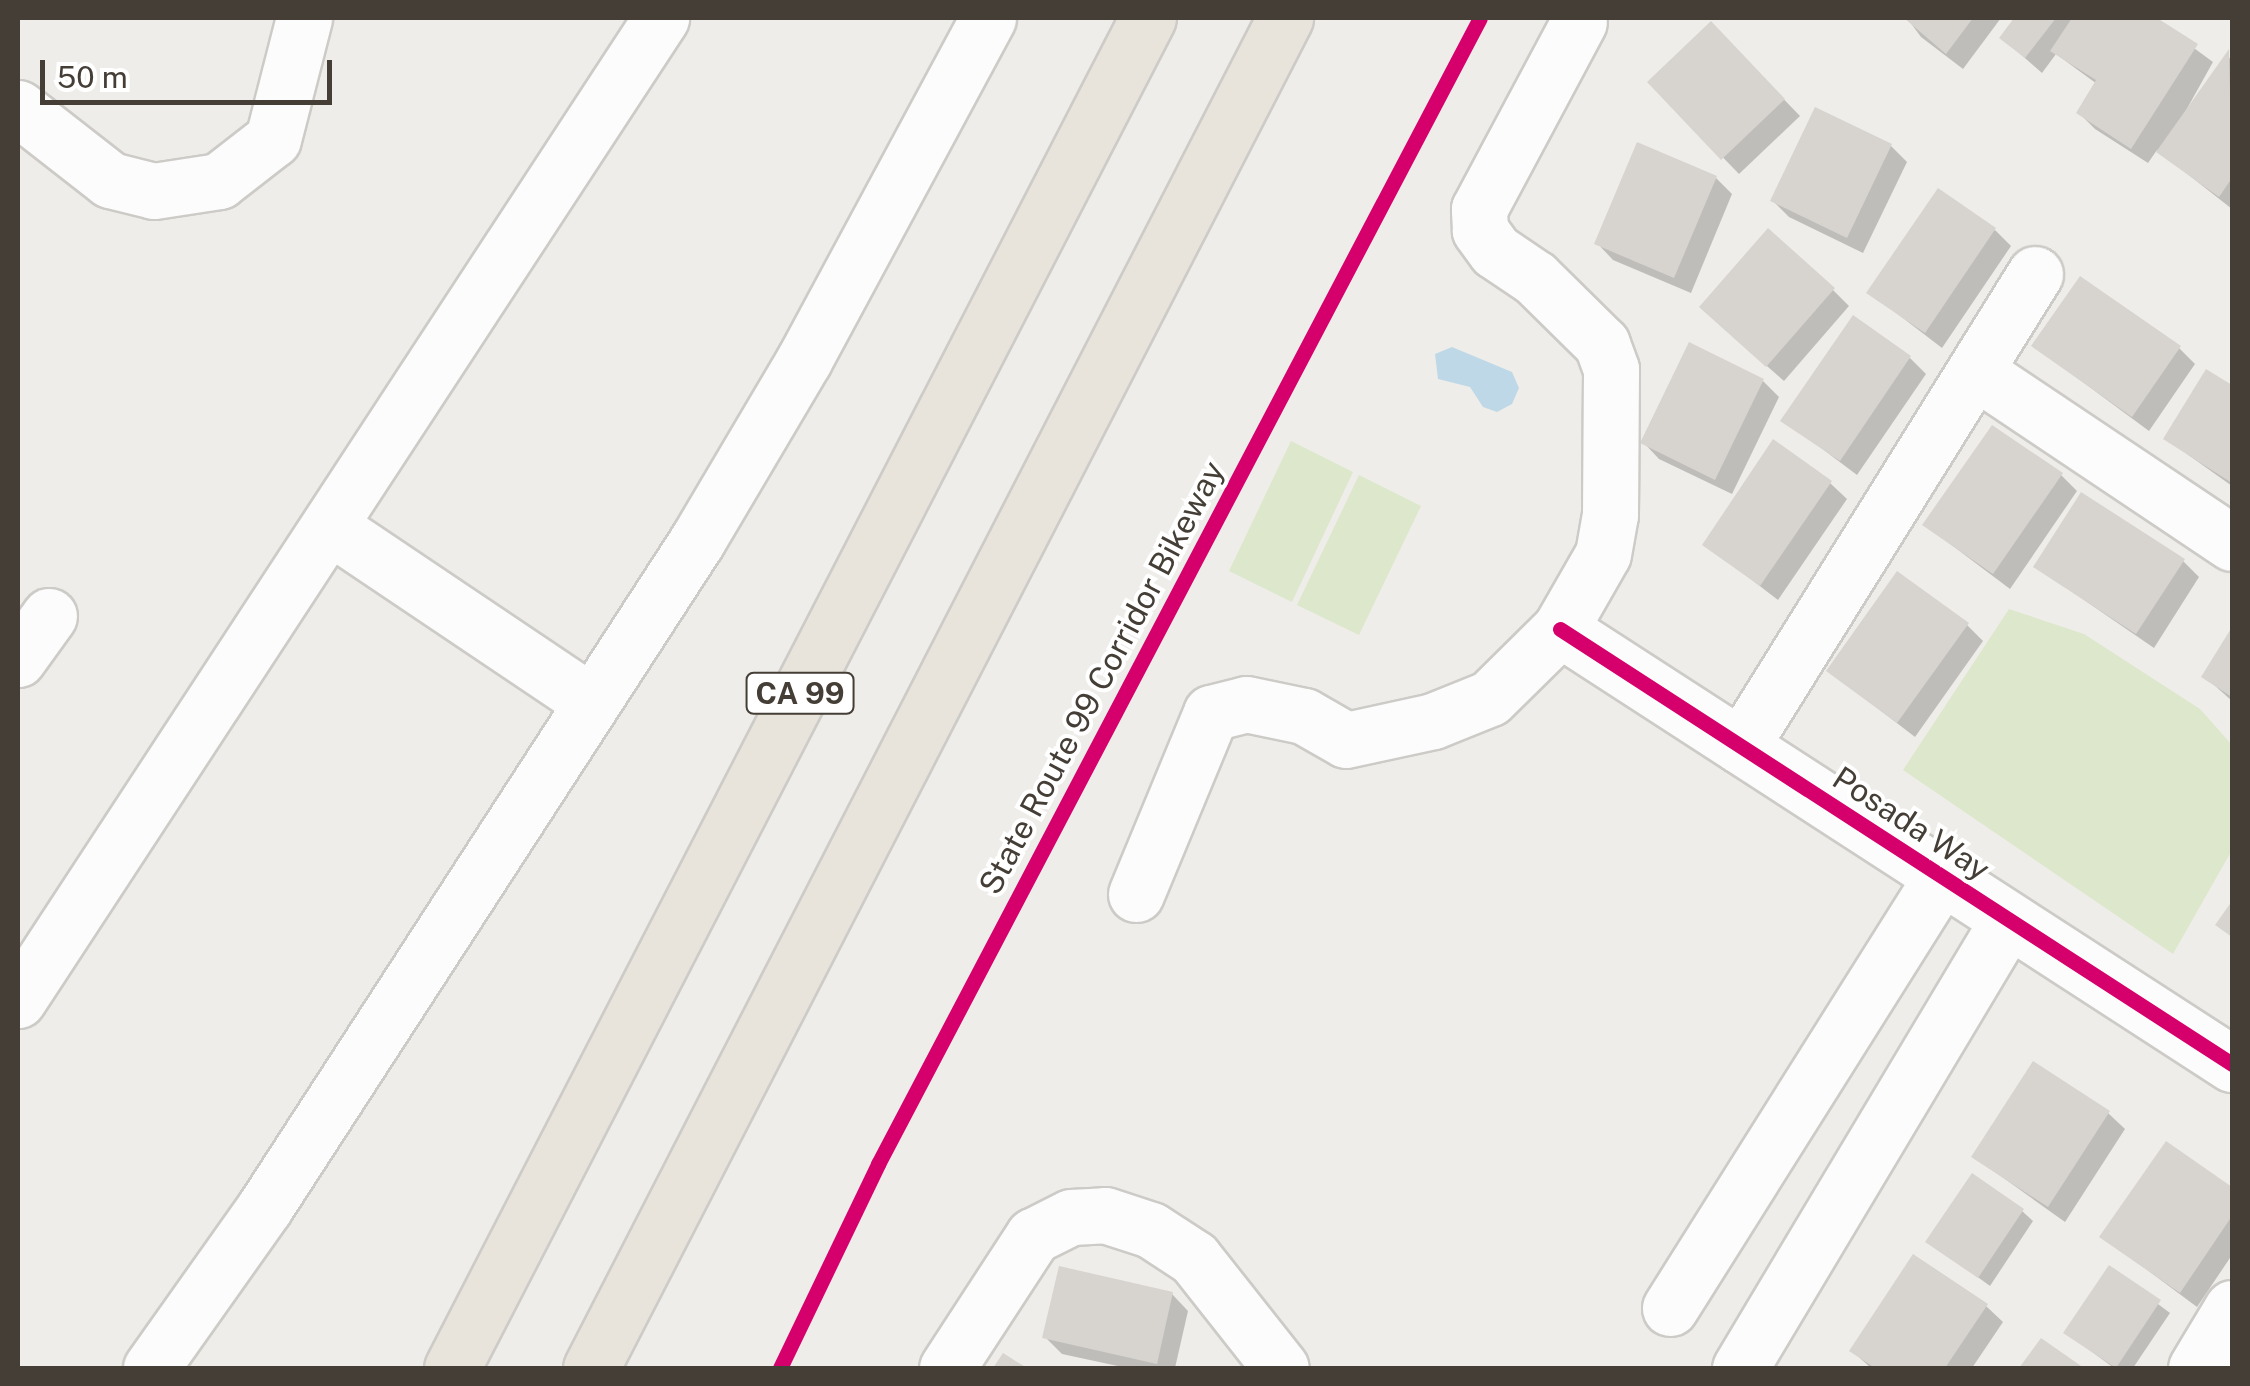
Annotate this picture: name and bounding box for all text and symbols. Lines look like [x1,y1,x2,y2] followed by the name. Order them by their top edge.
[45,40,338,102] scale bar
[57,59,128,95] text: 50 m
[971,455,1233,901] street label: State Route 99 Corridor Bikeway
[745,668,855,718] road number: CA 99
[1825,759,1997,889] street label: Posada Way

